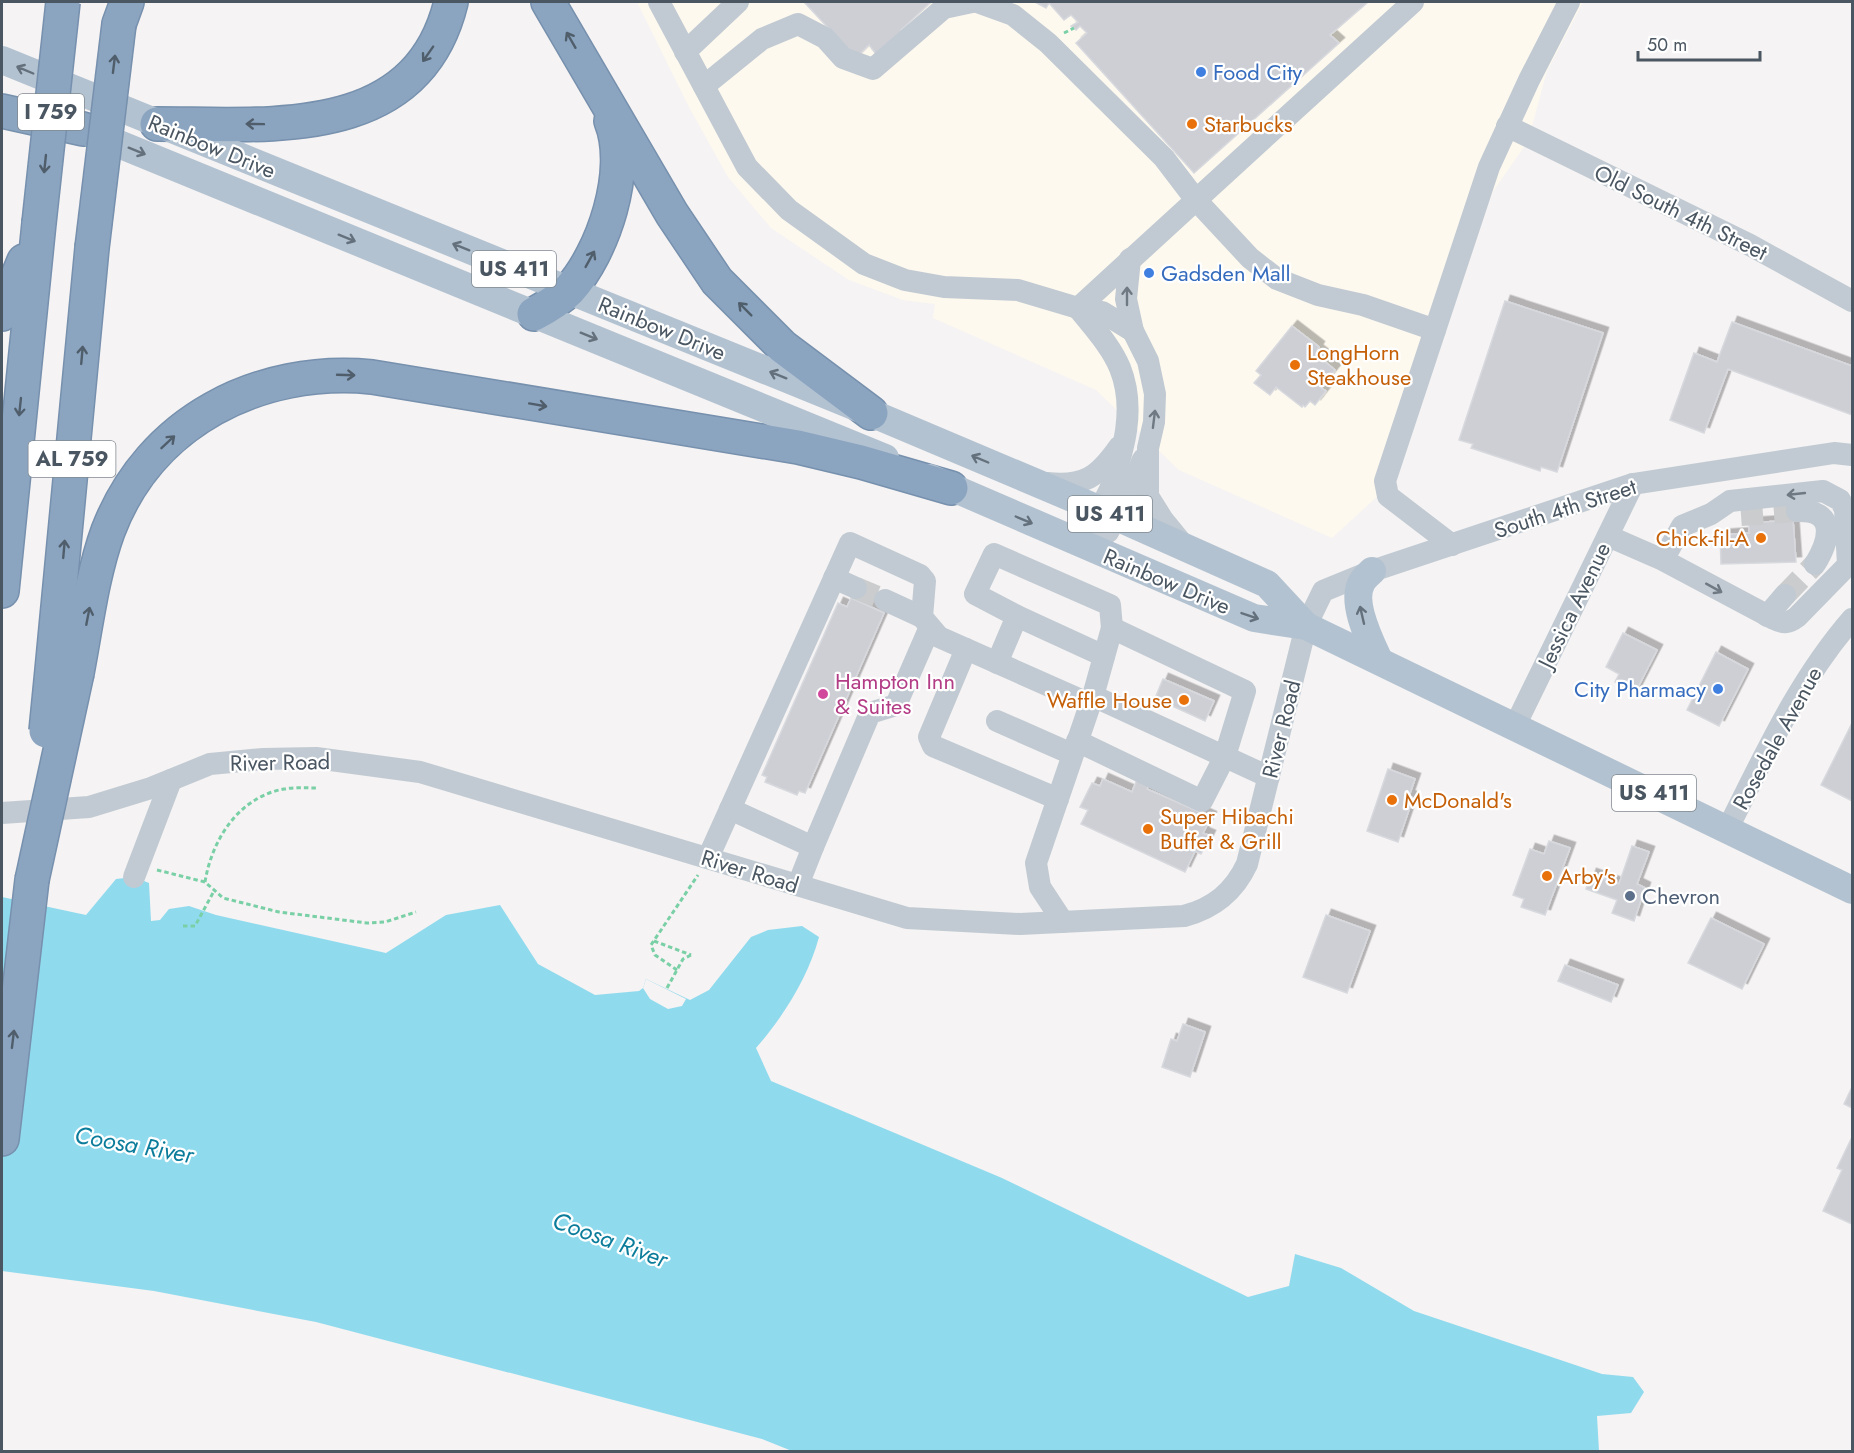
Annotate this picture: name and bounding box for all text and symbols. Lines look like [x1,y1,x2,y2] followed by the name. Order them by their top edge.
[1638,24,1760,62] scale bar
[565,32,577,49] one-way arrow
[1647,32,1687,58] text: 50 m
[422,46,434,62] one-way arrow
[109,55,120,75] one-way arrow
[1213,56,1303,88] place label: Food City
[17,64,35,75] one-way arrow
[1194,65,1208,79] marker: Food City
[18,94,84,130] road number: I 759
[143,106,281,186] street label: Rainbow Drive
[1204,108,1293,140] place label: Starbucks
[1185,117,1199,131] marker: Starbucks
[245,118,265,130] one-way arrow
[127,146,146,157] one-way arrow
[39,154,50,173] one-way arrow
[1589,156,1774,268] street label: Old South 4th Street
[338,233,356,244] one-way arrow
[452,241,471,252] one-way arrow
[472,251,556,287] road number: US 411
[584,251,596,268] one-way arrow
[1161,257,1291,289] place label: Gadsden Mall
[1142,266,1156,280] marker: Gadsden Mall
[1121,286,1133,306] one-way arrow
[593,288,731,368] street label: Rainbow Drive
[738,301,753,316] one-way arrow
[579,331,597,342] one-way arrow
[1307,336,1411,393] place label: LongHorn Steakhouse
[77,346,88,366] one-way arrow
[1288,358,1302,372] marker: LongHorn Steakhouse
[769,369,788,380] one-way arrow
[335,370,355,381] one-way arrow
[14,396,25,416] one-way arrow
[528,400,548,411] one-way arrow
[1149,409,1160,429] one-way arrow
[161,435,176,450] one-way arrow
[28,441,116,477] road number: AL 759
[971,453,990,464] one-way arrow
[1490,470,1641,546] street label: South 4th Street
[1786,489,1806,500] one-way arrow
[1068,496,1152,532] road number: US 411
[1014,514,1032,526] one-way arrow
[1656,522,1749,554] place label: Chick-fil-A
[1754,531,1768,545] marker: Chick-fil-A
[1528,537,1618,676] street label: Jessica Avenue
[58,540,69,560] one-way arrow
[1099,540,1235,622] street label: Rainbow Drive
[1705,582,1722,594] one-way arrow
[83,606,95,625] one-way arrow
[1355,606,1367,625] one-way arrow
[1240,611,1259,622] one-way arrow
[1724,661,1830,815] street label: Rosedale Avenue
[835,665,955,722] place label: Hampton Inn & Suites
[1574,673,1706,705] place label: City Pharmacy
[1253,676,1309,782] street label: River Road
[1711,682,1725,696] marker: City Pharmacy
[1047,684,1172,716] place label: Waffle House
[816,687,830,701] marker: Hampton Inn & Suites
[1177,693,1191,707] marker: Waffle House
[230,745,330,779] street label: River Road
[1612,775,1696,811] road number: US 411
[1404,784,1512,816] place label: McDonald's
[1385,793,1399,807] marker: McDonald's
[1160,800,1294,857] place label: Super Hibachi Buffet & Grill
[1141,822,1155,836] marker: Super Hibachi Buffet & Grill
[697,841,803,901] street label: River Road
[1559,860,1616,892] place label: Arby's
[1540,869,1554,883] marker: Arby's
[1642,880,1720,912] place label: Chevron
[1623,889,1637,903] marker: Chevron
[8,1030,19,1049] one-way arrow
[72,1117,198,1173] water label: Coosa River
[548,1203,675,1277] water label: Coosa River

